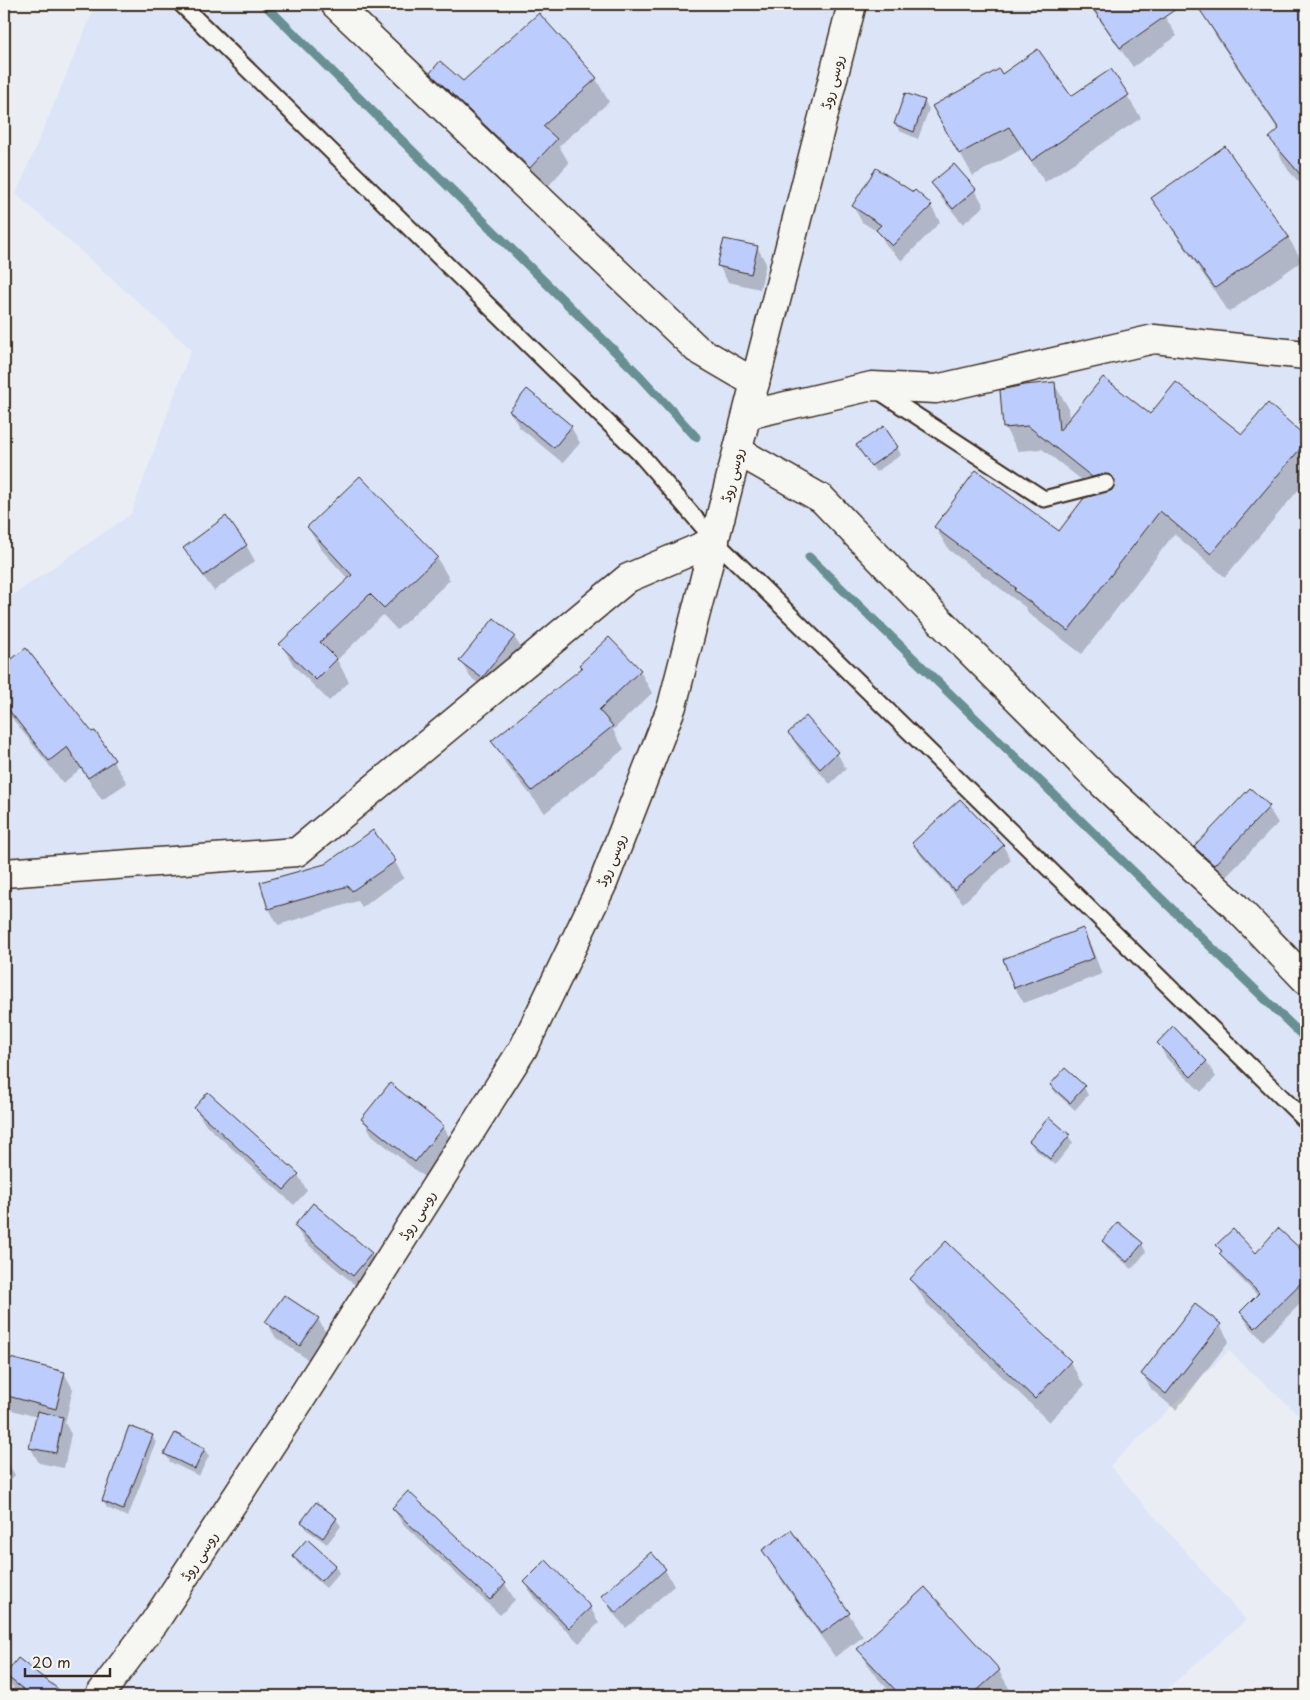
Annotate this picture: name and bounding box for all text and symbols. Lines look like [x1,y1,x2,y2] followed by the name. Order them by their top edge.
[815,52,849,112] street label: روسی روڈ
[715,445,749,505] street label: روسی روڈ
[591,830,631,890] street label: روسی روڈ
[393,1186,441,1244] street label: روسی روڈ
[175,1527,223,1585] street label: روسی روڈ
[25,1645,110,1677] scale bar
[32,1650,71,1673] text: 20 m

